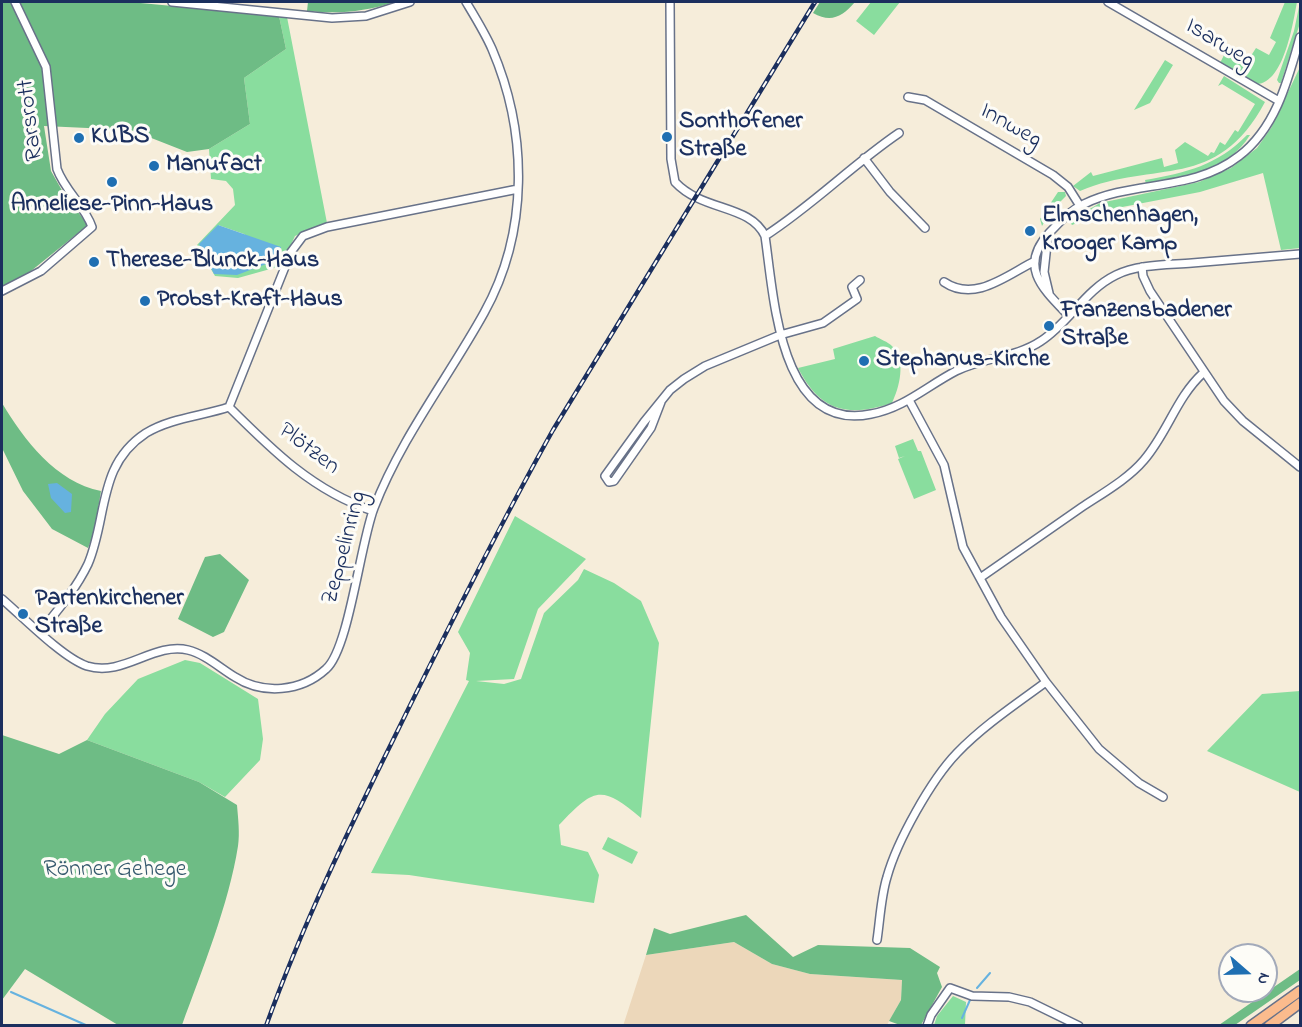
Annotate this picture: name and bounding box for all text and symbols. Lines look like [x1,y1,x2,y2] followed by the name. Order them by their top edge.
[1179,13,1259,77] street label: Isarweg
[13,78,51,162] street label: Rarsrott
[974,98,1046,156] street label: Innweg
[679,109,803,165] place label: Sonthofener Straße
[91,124,149,152] place label: KUBS
[660,130,674,144] marker: Sonthofener Straße
[72,131,86,145] marker: KUBS
[166,152,262,180] place label: Manufact
[147,159,161,173] marker: Manufact
[105,175,119,189] marker: Anneliese-Pinn-Haus
[11,192,213,220] place label: Anneliese-Pinn-Haus
[1042,203,1198,259] place label: Elmschenhagen, Krooger Kamp
[1023,224,1037,238] marker: Elmschenhagen, Krooger Kamp
[106,248,319,276] place label: Therese-Blunck-Haus
[87,255,101,269] marker: Therese-Blunck-Haus
[157,287,343,315] place label: Probst-Kraft-Haus
[138,294,152,308] marker: Probst-Kraft-Haus
[1061,298,1232,354] place label: Franzensbadener Straße
[1042,319,1056,333] marker: Franzensbadener Straße
[876,347,1050,375] place label: Stephanus-Kirche
[857,354,871,368] marker: Stephanus-Kirche
[272,418,344,482] street label: Plötzen
[317,488,375,608] street label: Zeppelinring
[35,586,184,642] place label: Partenkirchener Straße
[16,607,30,621] marker: Partenkirchener Straße
[43,857,187,885] park label: Rönner Gehege
[1218,943,1278,1003] north arrow
[1250,969,1276,988] text: N

